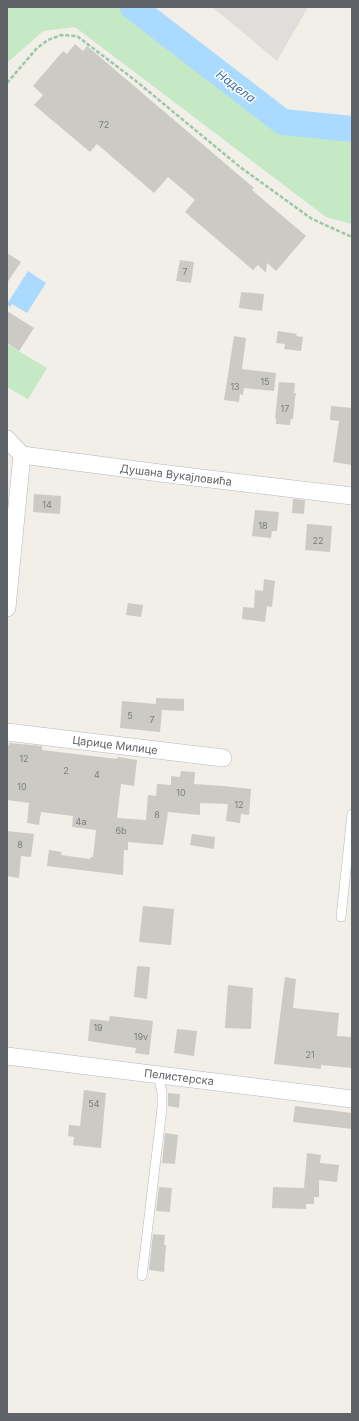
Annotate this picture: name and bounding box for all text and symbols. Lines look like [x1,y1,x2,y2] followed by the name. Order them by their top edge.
[214,66,258,106] water label: Надела
[99,119,109,130] house number: 72
[182,266,188,277] house number: 7
[260,376,270,387] house number: 15
[230,381,240,392] house number: 13
[281,403,289,414] house number: 17
[119,461,233,489] street label: Душана Вукајловића
[42,499,52,510] house number: 14
[258,520,268,531] house number: 18
[313,535,323,546] house number: 22
[127,710,133,721] house number: 5
[149,714,155,725] house number: 7
[72,733,158,757] street label: Царице Милице
[19,753,29,764] house number: 12
[63,765,69,776] house number: 2
[94,769,100,780] house number: 4
[17,781,27,792] house number: 10
[176,787,186,798] house number: 10
[234,799,244,810] house number: 12
[154,809,160,820] house number: 8
[76,816,86,827] house number: 4a
[115,825,127,836] house number: 6b
[17,839,23,850] house number: 8
[93,1022,103,1033] house number: 19
[134,1031,148,1042] house number: 19v
[305,1049,315,1060] house number: 21
[143,1066,215,1088] street label: Пелистерска
[88,1098,100,1109] house number: 54

